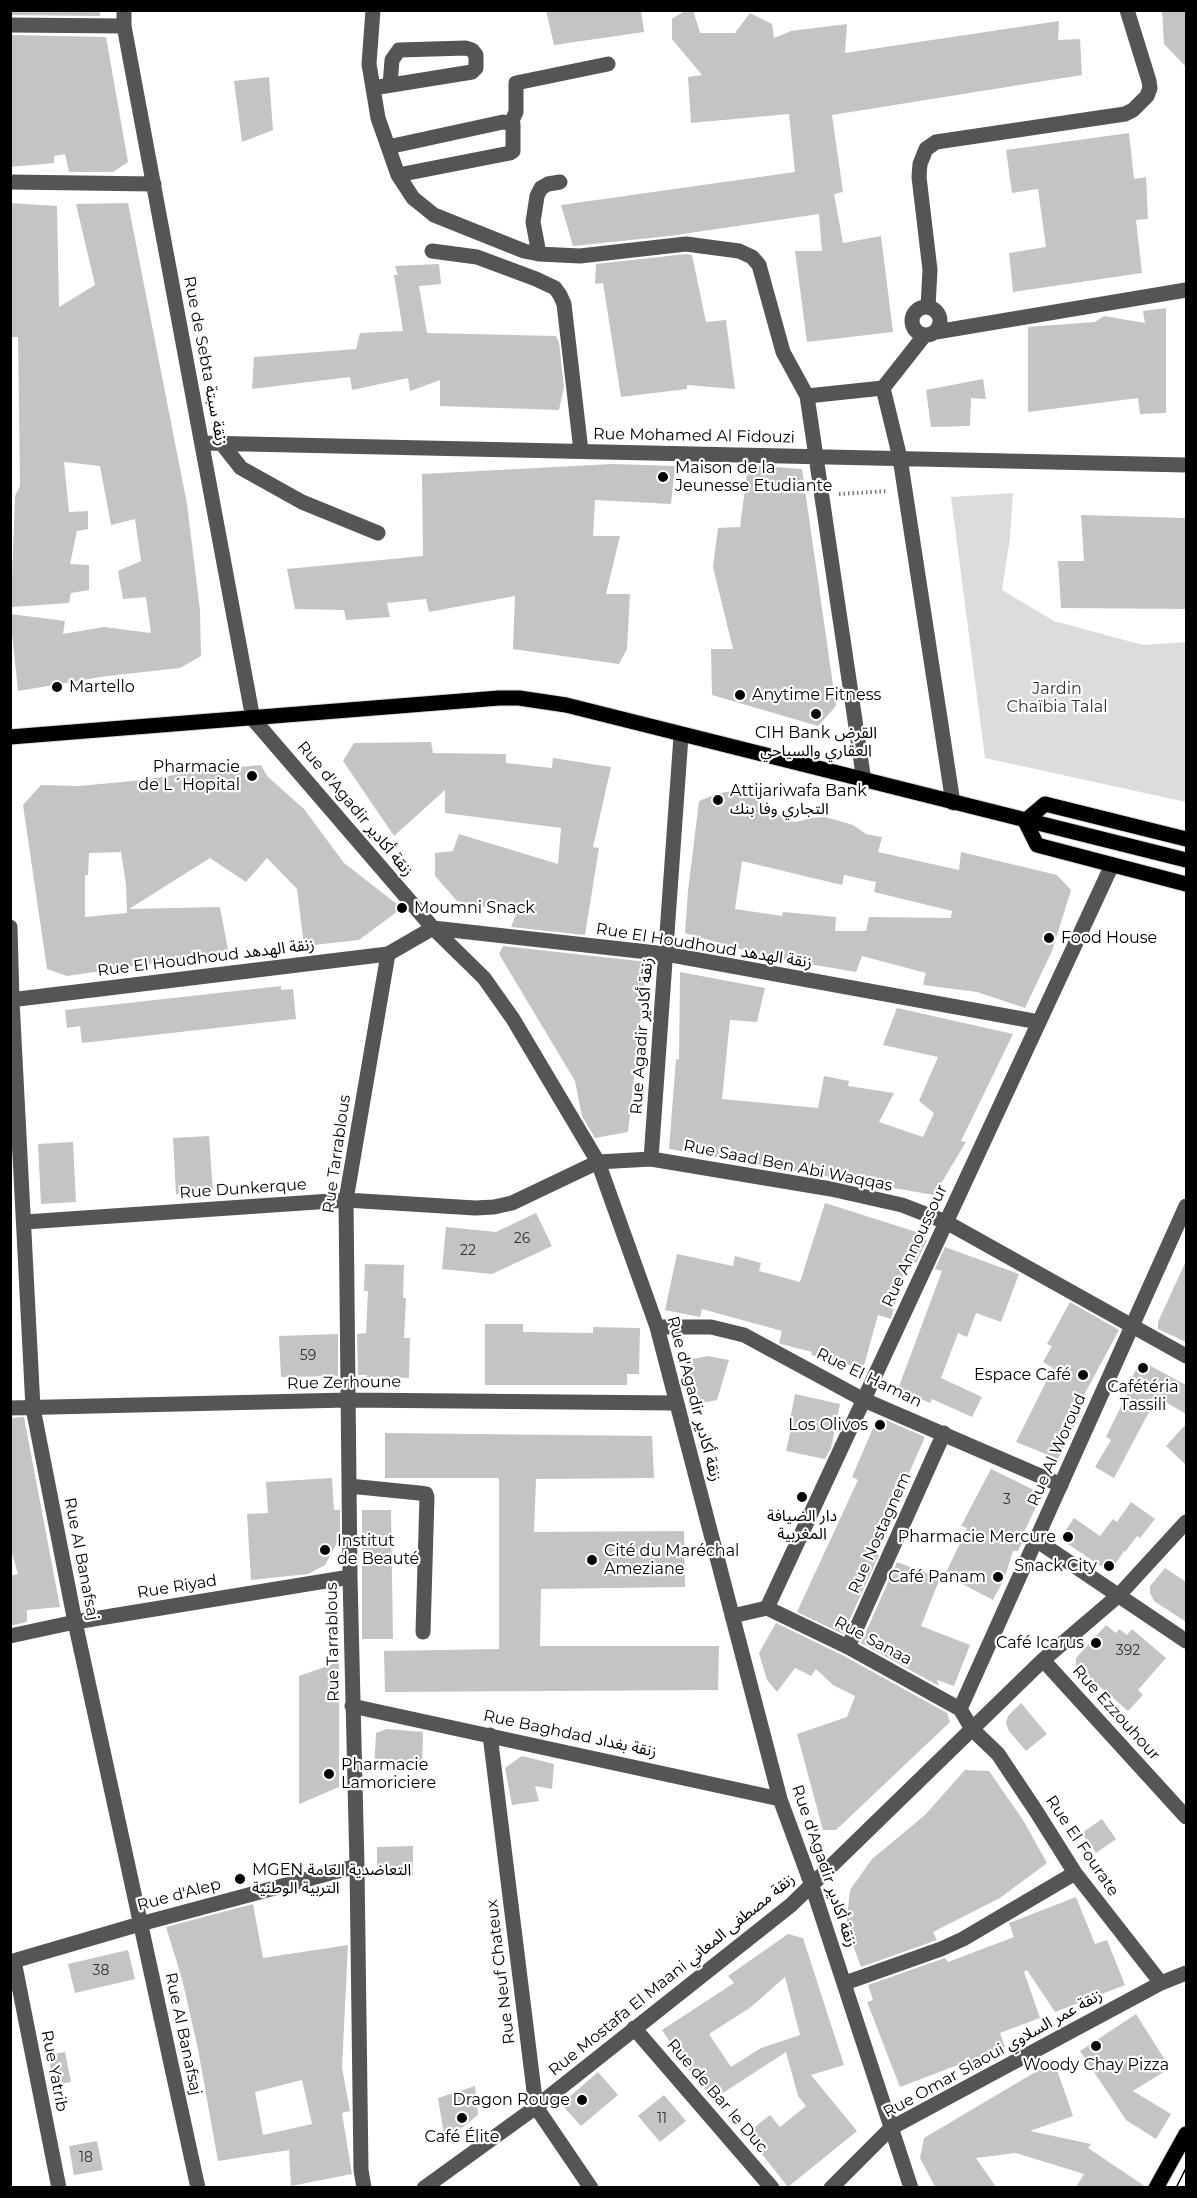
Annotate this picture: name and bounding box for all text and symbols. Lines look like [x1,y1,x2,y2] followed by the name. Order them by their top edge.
[179,275,231,447] street label: Rue de Sebta زنقة سبتة
[593,425,795,447] street label: Rue Mohamed Al Fidouzi
[675,458,832,496] place label: Maison de la Jeunesse Etudiante
[656,470,670,484] marker: Maison de la Jeunesse Etudiante
[69,677,135,697] place label: Martello
[1007,679,1107,717] park label: Jardin Chaïbia Talal
[50,680,64,694] marker: Martello
[752,685,881,705] place label: Anytime Fitness
[733,688,747,702] marker: Anytime Fitness
[809,707,823,721] marker: CIH Bank القرض العقاري والسياحي
[755,723,877,761] place label: CIH Bank القرض العقاري والسياحي
[293,738,417,880] street label: Rue d'Agadir زنقة أكادير
[138,757,240,795] place label: Pharmacie de L´Hopital
[245,769,259,783] marker: Pharmacie de L´Hopital
[730,781,867,819] place label: Attijariwafa Bank التجاري وفا بنك
[711,793,725,807] marker: Attijariwafa Bank التجاري وفا بنك
[414,898,535,918] place label: Moumni Snack
[395,901,409,915] marker: Moumni Snack
[595,919,813,973] street label: Rue El Houdhoud زنقة الهدهد
[1061,928,1157,948] place label: Food House
[1042,931,1056,945] marker: Food House
[96,935,316,981] street label: Rue El Houdhoud زنقة الهدهد
[627,957,657,1115] street label: Rue Agadir زنقة أكادير
[319,1093,355,1215] street label: Rue Tarrablous
[682,1136,894,1196] street label: Rue Saad Ben Abi Waqqas
[179,1175,307,1203] street label: Rue Dunkerque
[878,1182,952,1310] street label: Rue Annoussour
[514,1231,530,1247] house number: 26
[460,1243,476,1259] house number: 22
[663,1314,725,1484] street label: Rue d'Agadir زنقة أكادير
[813,1344,925,1412] street label: Rue El Haman
[300,1348,316,1364] house number: 59
[1136,1361,1150,1375] marker: Cafétéria Tassili
[974,1365,1071,1385] place label: Espace Café
[1076,1368,1090,1382] marker: Espace Café
[287,1372,401,1394] street label: Rue Zerhoune
[1107,1377,1179,1415] place label: Cafétéria Tassili
[1024,1391,1090,1509] street label: Rue Al Woroud
[788,1415,868,1435] place label: Los Olivos
[873,1418,887,1432] marker: Los Olivos
[845,1469,915,1597] street label: Rue Nostagnem
[795,1490,809,1504] marker: دار الضيافة المغربية
[1003,1492,1011,1508] house number: 3
[60,1496,102,1622] street label: Rue Al Banafsaj
[767,1506,837,1544] place label: دار الضيافة المغربية
[898,1527,1056,1547] place label: Pharmacie Mercure
[1061,1530,1075,1544] marker: Pharmacie Mercure
[337,1531,419,1569] place label: Institut de Beauté
[604,1541,739,1579] place label: Cité du Maréchal Ameziane
[318,1543,332,1557] marker: Institut de Beauté
[585,1553,599,1567] marker: Cité du Maréchal Ameziane
[1014,1556,1097,1576] place label: Snack City
[1102,1559,1116,1573] marker: Snack City
[888,1567,986,1587] place label: Café Panam
[991,1570,1005,1584] marker: Café Panam
[136,1571,218,1603] street label: Rue Riyad
[322,1582,344,1702] street label: Rue Tarrablous
[831,1613,915,1669] street label: Rue Sanaa
[996,1633,1084,1653] place label: Café Icarus
[1089,1636,1103,1650] marker: Café Icarus
[1116,1643,1140,1659] house number: 392
[1068,1661,1164,1765] street label: Rue Ezzouhour
[481,1706,659,1762] street label: Rue Baghdad زنقة بغداد
[341,1755,436,1793] place label: Pharmacie Lamoriciere
[322,1767,336,1781] marker: Pharmacie Lamoriciere
[787,1782,861,1950] street label: Rue d'Agadir زنقة أكادير
[1041,1792,1123,1900] street label: Rue El Fourate
[252,1860,411,1898] place label: MGEN التعاضدية العامة التربية الوطنية
[545,1870,799,2080] street label: Rue Mostafa El Maani زنقة مصطفى المعاني
[233,1872,247,1886] marker: MGEN التعاضدية العامة التربية الوطنية
[135,1875,223,1915] street label: Rue d'Alep
[483,1898,519,2046] street label: Rue Neuf Chateux
[93,1963,109,1979] house number: 38
[161,1971,205,2097] street label: Rue Al Banafsaj
[880,1986,1106,2122] street label: Rue Omar Slaoui زنقة عمر السلاوي
[37,2029,71,2113] street label: Rue Yatrib
[662,2035,772,2157] street label: Rue de Bar le Duc
[1089,2039,1103,2053] marker: Woody Chay Pizza
[1023,2055,1169,2075] place label: Woody Chay Pizza
[453,2090,570,2110] place label: Dragon Rouge
[575,2093,589,2107] marker: Dragon Rouge
[455,2111,469,2125] marker: Café Élite
[657,2111,667,2127] house number: 11
[425,2127,499,2147] place label: Café Élite
[79,2150,93,2166] house number: 18

